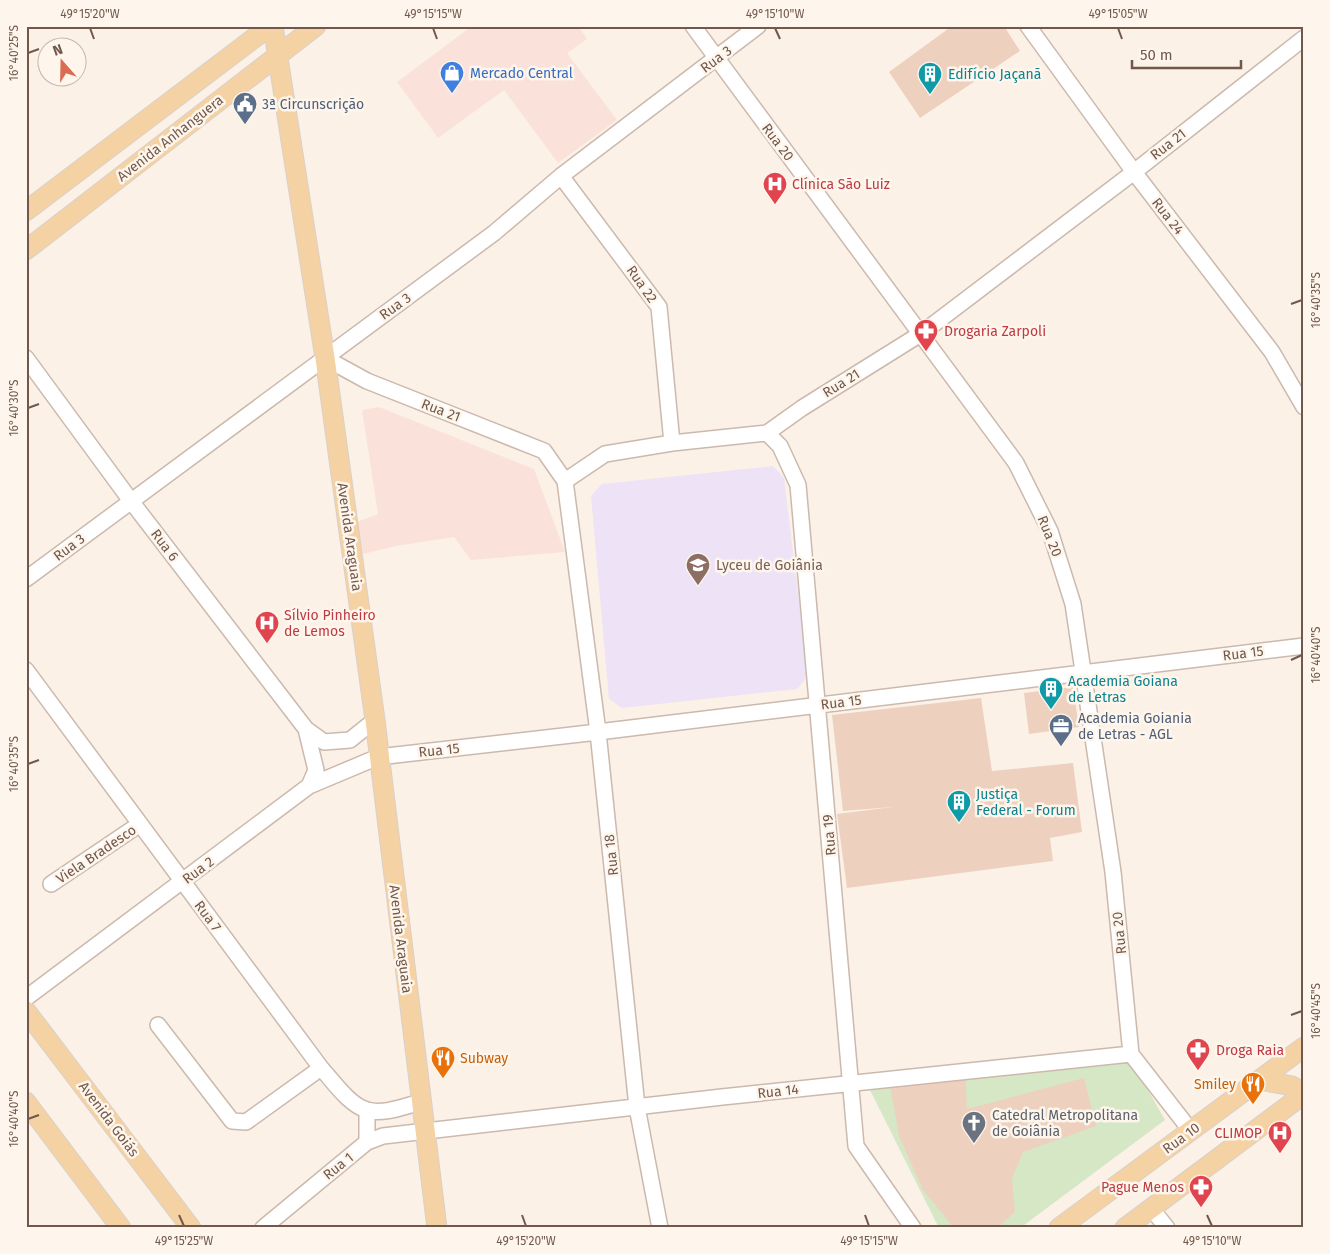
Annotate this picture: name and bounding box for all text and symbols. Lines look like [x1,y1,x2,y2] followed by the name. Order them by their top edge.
[60,7,120,21] text: 49°15'20"W
[404,7,462,21] text: 49°15'15"W
[746,7,804,21] text: 49°15'10"W
[1088,7,1148,21] text: 49°15'05"W
[7,24,21,81] text: 16°40'25"S
[38,38,88,88] north arrow
[1132,38,1241,70] scale bar
[50,41,65,60] text: N
[697,42,735,77] street label: Rua 3
[1140,46,1173,64] text: 50 m
[439,60,465,94] shop icon: Mercado Central
[917,61,943,95] building icon: Edifício Jaçanã
[470,65,573,82] place label: Mercado Central
[948,66,1041,83] place label: Edifício Jaçanã
[232,91,258,125] public building icon: 3ª Circunscrição
[114,92,227,185] street label: Avenida Anhanguera
[262,96,364,113] place label: 3ª Circunscrição
[758,120,797,165] street label: Rua 20
[1147,125,1190,164] street label: Rua 21
[762,171,788,205] hospital icon: Clínica São Luiz
[792,176,890,193] place label: Clínica São Luiz
[1148,195,1188,238] street label: Rua 24
[623,262,661,306] street label: Rua 22
[1309,271,1323,328] text: 16°40'35"S
[376,289,414,324] street label: Rua 3
[913,318,939,352] pharmacy icon: Drogaria Zarpoli
[944,323,1046,340] place label: Drogaria Zarpoli
[820,365,863,401] street label: Rua 21
[7,379,21,437] text: 16°40'30"S
[419,395,463,426] street label: Rua 21
[333,482,366,592] street label: Avenida Araguaia
[1034,513,1065,559] street label: Rua 20
[147,526,182,565] street label: Rua 6
[50,530,88,565] street label: Rua 3
[685,552,711,586] school or university icon: Lyceu de Goiânia
[716,557,823,574] place label: Lyceu de Goiânia
[284,607,376,640] place label: Sílvio Pinheiro de Lemos
[254,610,280,644] hospital icon: Sílvio Pinheiro de Lemos
[1309,626,1323,684] text: 16°40'40"S
[1222,643,1264,664] street label: Rua 15
[1068,673,1178,706] place label: Academia Goiana de Letras
[1038,676,1064,710] building icon: Academia Goiana de Letras
[820,692,862,713] street label: Rua 15
[1078,710,1192,743] place label: Academia Goiania de Letras - AGL
[1048,713,1074,747] office icon: Academia Goiania de Letras - AGL
[7,735,21,792] text: 16°40'35"S
[418,740,460,761] street label: Rua 15
[976,786,1076,819] place label: Justiça Federal - Forum
[946,789,972,823] building icon: Justiça Federal - Forum
[819,814,840,856] street label: Rua 19
[53,821,140,887] street label: Viela Bradesco
[601,833,622,877] street label: Rua 18
[179,853,217,888] street label: Rua 2
[385,884,416,994] street label: Avenida Araguaia
[191,898,225,935] street label: Rua 7
[1109,911,1130,955] street label: Rua 20
[1309,982,1323,1039] text: 16°40'45"S
[1185,1037,1211,1071] pharmacy icon: Droga Raia
[1216,1042,1284,1059] place label: Droga Raia
[430,1045,456,1079] restaurant icon: Subway
[460,1050,508,1067] place label: Subway
[1240,1071,1266,1105] restaurant icon: Smiley
[1194,1076,1236,1093] place label: Smiley
[75,1079,143,1160] street label: Avenida Goiás
[757,1081,800,1102] street label: Rua 14
[7,1090,21,1148] text: 16°40'40"S
[992,1107,1138,1140] place label: Catedral Metropolitana de Goiânia
[961,1110,987,1144] church icon: Catedral Metropolitana de Goiânia
[1159,1119,1203,1158] street label: Rua 10
[1267,1120,1293,1154] hospital icon: CLIMOP
[1214,1125,1262,1142] place label: CLIMOP
[320,1149,357,1184] street label: Rua 1
[1188,1174,1214,1208] pharmacy icon: Pague Menos
[1101,1179,1184,1196] place label: Pague Menos
[155,1234,213,1248] text: 49°15'25"W
[496,1234,556,1248] text: 49°15'20"W
[840,1234,898,1248] text: 49°15'15"W
[1183,1234,1241,1248] text: 49°15'10"W

